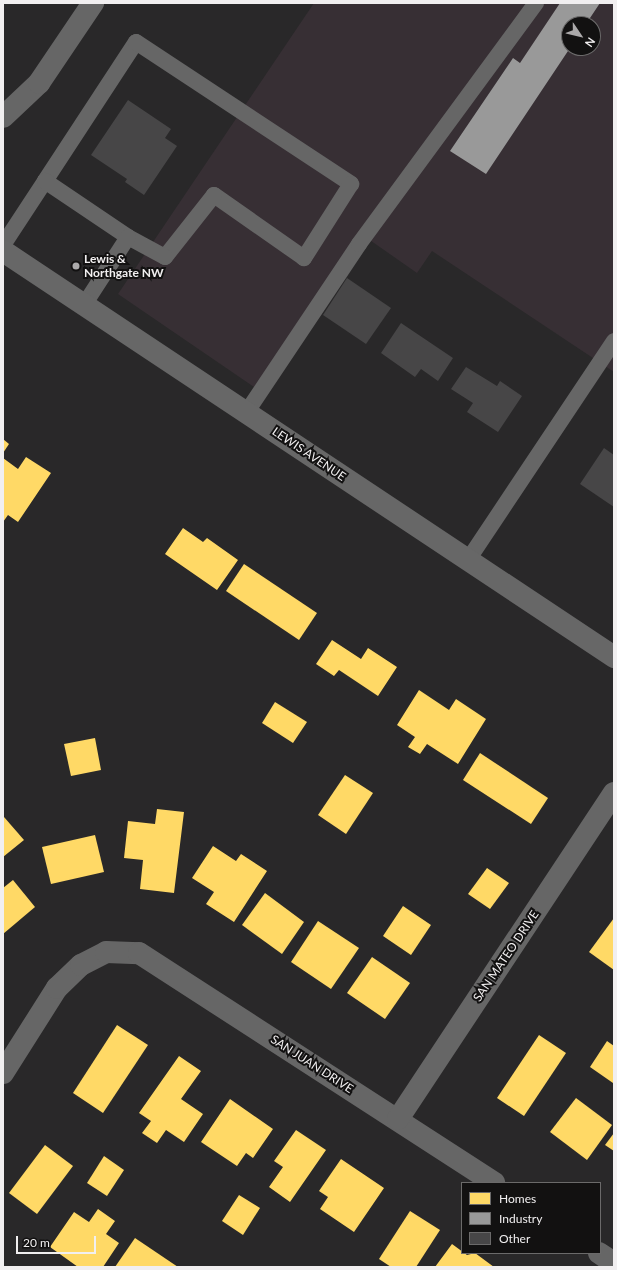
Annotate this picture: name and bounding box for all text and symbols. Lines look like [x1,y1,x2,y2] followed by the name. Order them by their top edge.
[561,16,601,56] north arrow
[583,35,598,50] text: N
[84,252,164,280] place label: Lewis & Northgate NW
[71,261,81,271] marker: Lewis & Northgate NW
[269,424,349,484] street label: LEWIS AVENUE
[470,908,542,1004] street label: SAN MATEO DRIVE
[268,1032,356,1096] street label: SAN JUAN DRIVE
[461,1182,601,1254] legend
[499,1191,536,1206] text: Homes
[499,1211,542,1226] text: Industry
[18,1228,98,1254] scale bar
[499,1231,530,1246] text: Other
[23,1235,50,1250] text: 20 m

